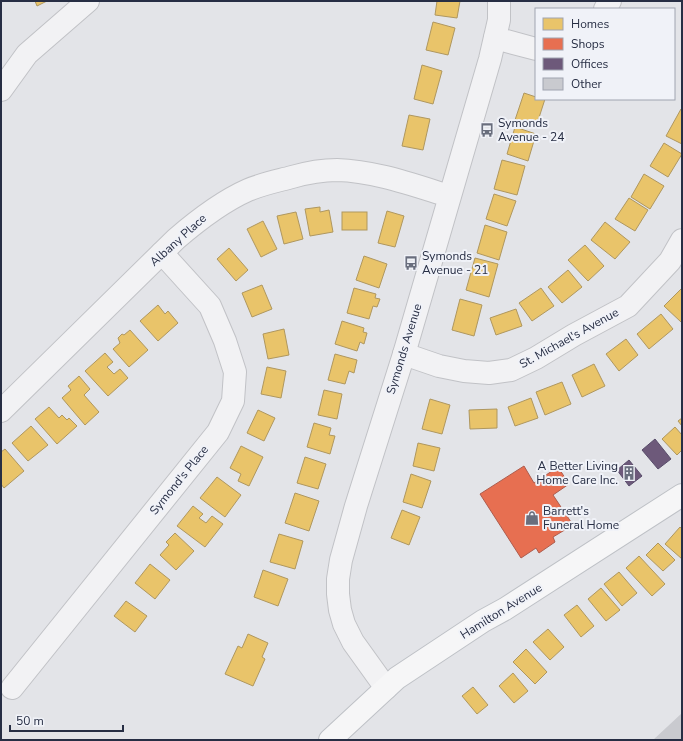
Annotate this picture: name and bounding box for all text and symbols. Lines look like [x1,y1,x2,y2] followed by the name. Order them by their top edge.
[535,8,675,100] legend
[571,16,609,32] text: Homes
[571,36,605,52] text: Shops
[571,56,609,72] text: Offices
[571,76,603,92] text: Other
[498,115,565,145] place label: Symonds Avenue - 24
[479,122,495,138] bus stop icon: Symonds Avenue - 24
[146,210,210,270] street label: Albany Place
[422,248,489,278] place label: Symonds Avenue - 21
[403,255,419,271] bus stop icon: Symonds Avenue - 21
[383,302,425,396] street label: Symonds Avenue
[517,304,621,372] street label: St. Michael's Avenue
[146,442,212,518] street label: Symond's Place
[536,458,618,488] place label: A Better Living Home Care Inc.
[621,465,637,481] building icon: A Better Living Home Care Inc.
[543,503,619,533] place label: Barrett's Funeral Home
[524,510,540,526] shop icon: Barrett's Funeral Home
[457,579,545,643] street label: Hamilton Avenue
[10,707,123,733] scale bar
[16,713,44,729] text: 50 m

